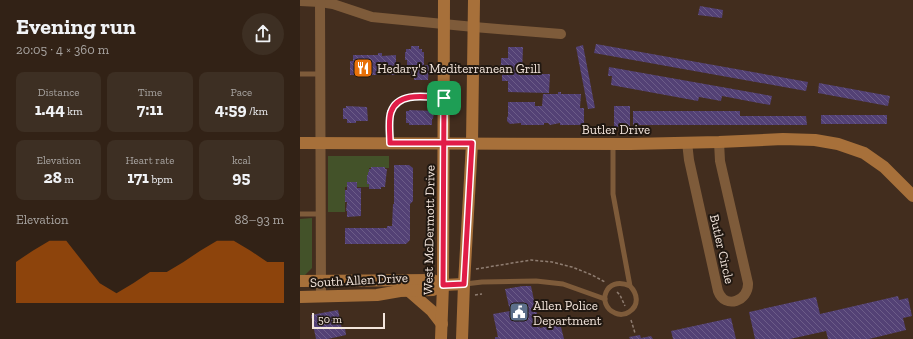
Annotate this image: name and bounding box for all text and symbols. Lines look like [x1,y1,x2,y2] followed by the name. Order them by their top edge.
[16,13,136,40] text: Evening run
[242,13,284,55] button: share
[16,42,109,57] text: 20:05 · 4 × 360 m
[352,57,374,79] restaurant icon: Hedary's Mediterranean Grill
[377,61,541,76] place label: Hedary's Mediterranean Grill
[427,81,461,115] pin
[38,86,79,99] text: Distance
[138,86,162,99] text: Time
[230,86,252,99] text: Pace
[433,87,455,109] icon: arrive
[35,99,65,119] text: 1.44
[137,99,163,119] text: 7:11
[215,99,247,119] text: 4:59
[65,105,83,118] text: km
[247,105,268,118] text: /km
[582,122,650,137] street label: Butler Drive
[36,154,81,167] text: Elevation
[126,154,174,167] text: Heart rate
[232,154,251,167] text: kcal
[420,165,438,295] street label: West McDermott Drive
[44,167,62,187] text: 28
[127,167,149,187] text: 171
[232,167,250,187] text: 95
[62,173,74,186] text: m
[149,173,173,186] text: bpm
[16,212,68,227] text: Elevation
[234,212,284,227] text: 88–93 m
[707,213,737,285] street label: Butler Circle
[310,270,408,290] street label: South Allen Drive
[533,298,602,328] place label: Allen Police Department
[508,301,530,323] public building icon: Allen Police Department
[312,311,385,330] scale bar
[318,313,342,326] text: 50 m

